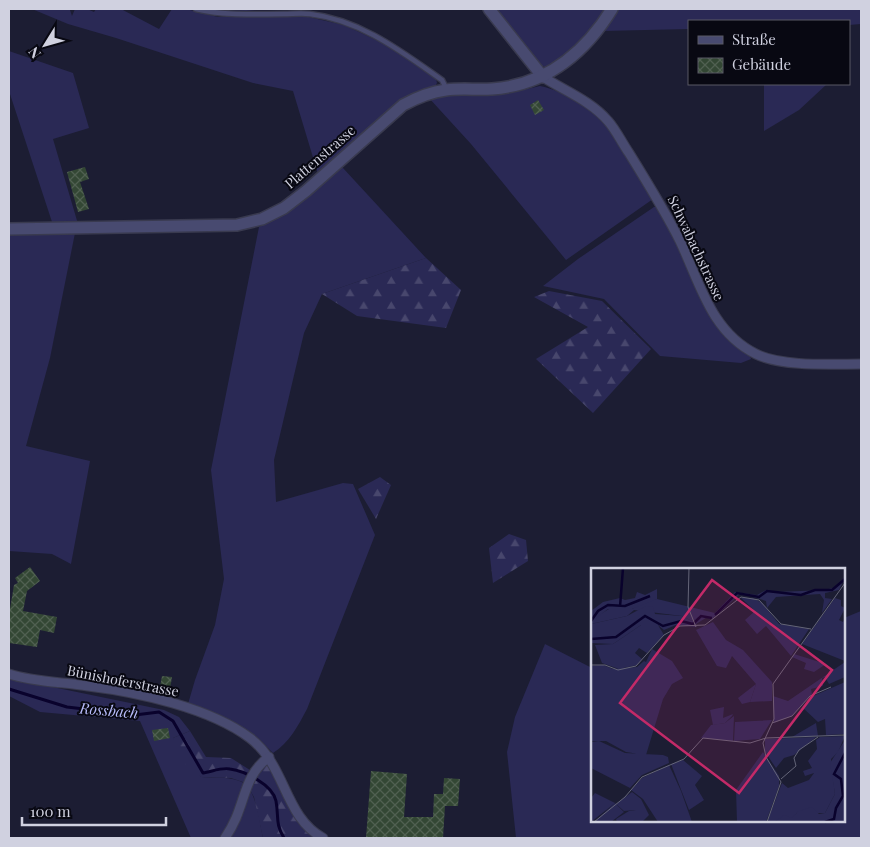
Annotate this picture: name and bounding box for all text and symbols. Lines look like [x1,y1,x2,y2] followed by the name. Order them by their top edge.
[20,20,70,70] north arrow
[688,20,850,85] legend
[732,29,776,49] text: Straße
[24,43,45,63] text: N
[732,54,791,74] text: Gebäude
[280,121,359,193] street label: Plattenstrasse
[664,192,729,303] street label: Schwabachstrasse
[591,568,845,822] inset map
[66,660,180,701] street label: Bünishoferstrasse
[78,697,139,723] water label: Rossbach
[22,794,166,826] scale bar
[30,801,71,821] text: 100 m

